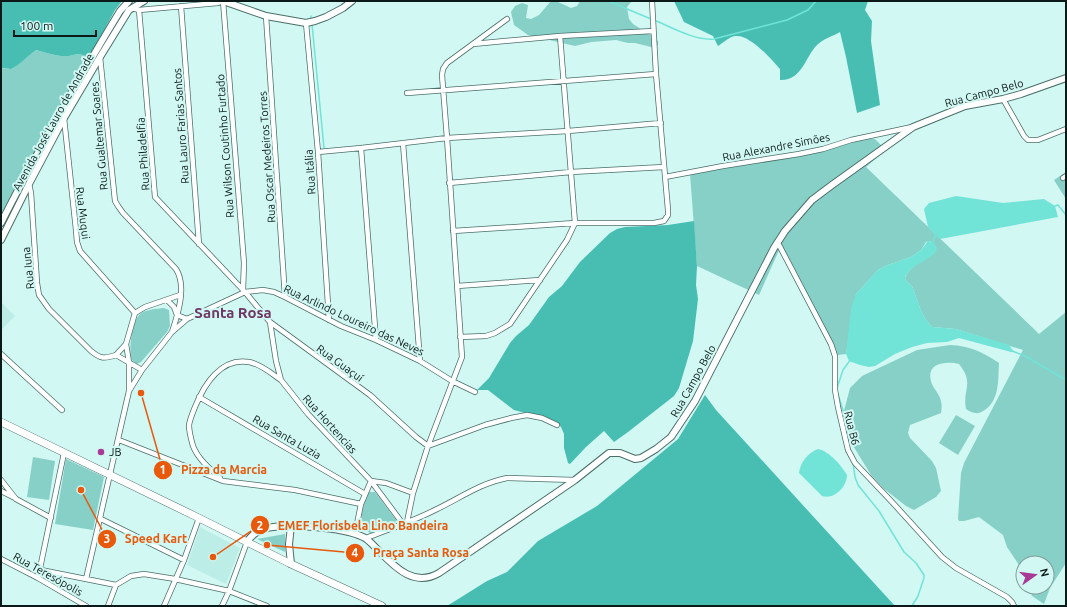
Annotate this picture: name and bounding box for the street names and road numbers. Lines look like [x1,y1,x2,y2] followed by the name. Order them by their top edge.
[10,51,96,193] street label: Avenida José Lauro de Andrade
[171,68,191,184] street label: Rua Lauro Farias Santos
[214,74,236,218] street label: Rua Wilson Coutinho Furtado
[943,77,1025,109] street label: Rua Campo Belo
[88,81,110,191] street label: Rua Gualtemar Soares
[256,91,278,223] street label: Rua Oscar Medeiros Torres
[134,117,152,191] street label: Rua Philadelfia
[721,131,831,163] street label: Rua Alexandre Simões
[302,149,318,195] street label: Rua Itália
[74,186,92,240] street label: Rua Muqui
[20,246,36,290] street label: Rua Iuna
[282,282,426,358] street label: Rua Arlindo Loureiro das Neves
[314,342,366,384] street label: Rua Guaçuí
[668,343,718,419] street label: Rua Campo Belo
[301,392,360,456] street label: Rua Hortencias
[842,410,862,446] street label: Rua B6
[251,413,323,461] street label: Rua Santa Luzia
[11,550,85,598] street label: Rua Teresópolis

